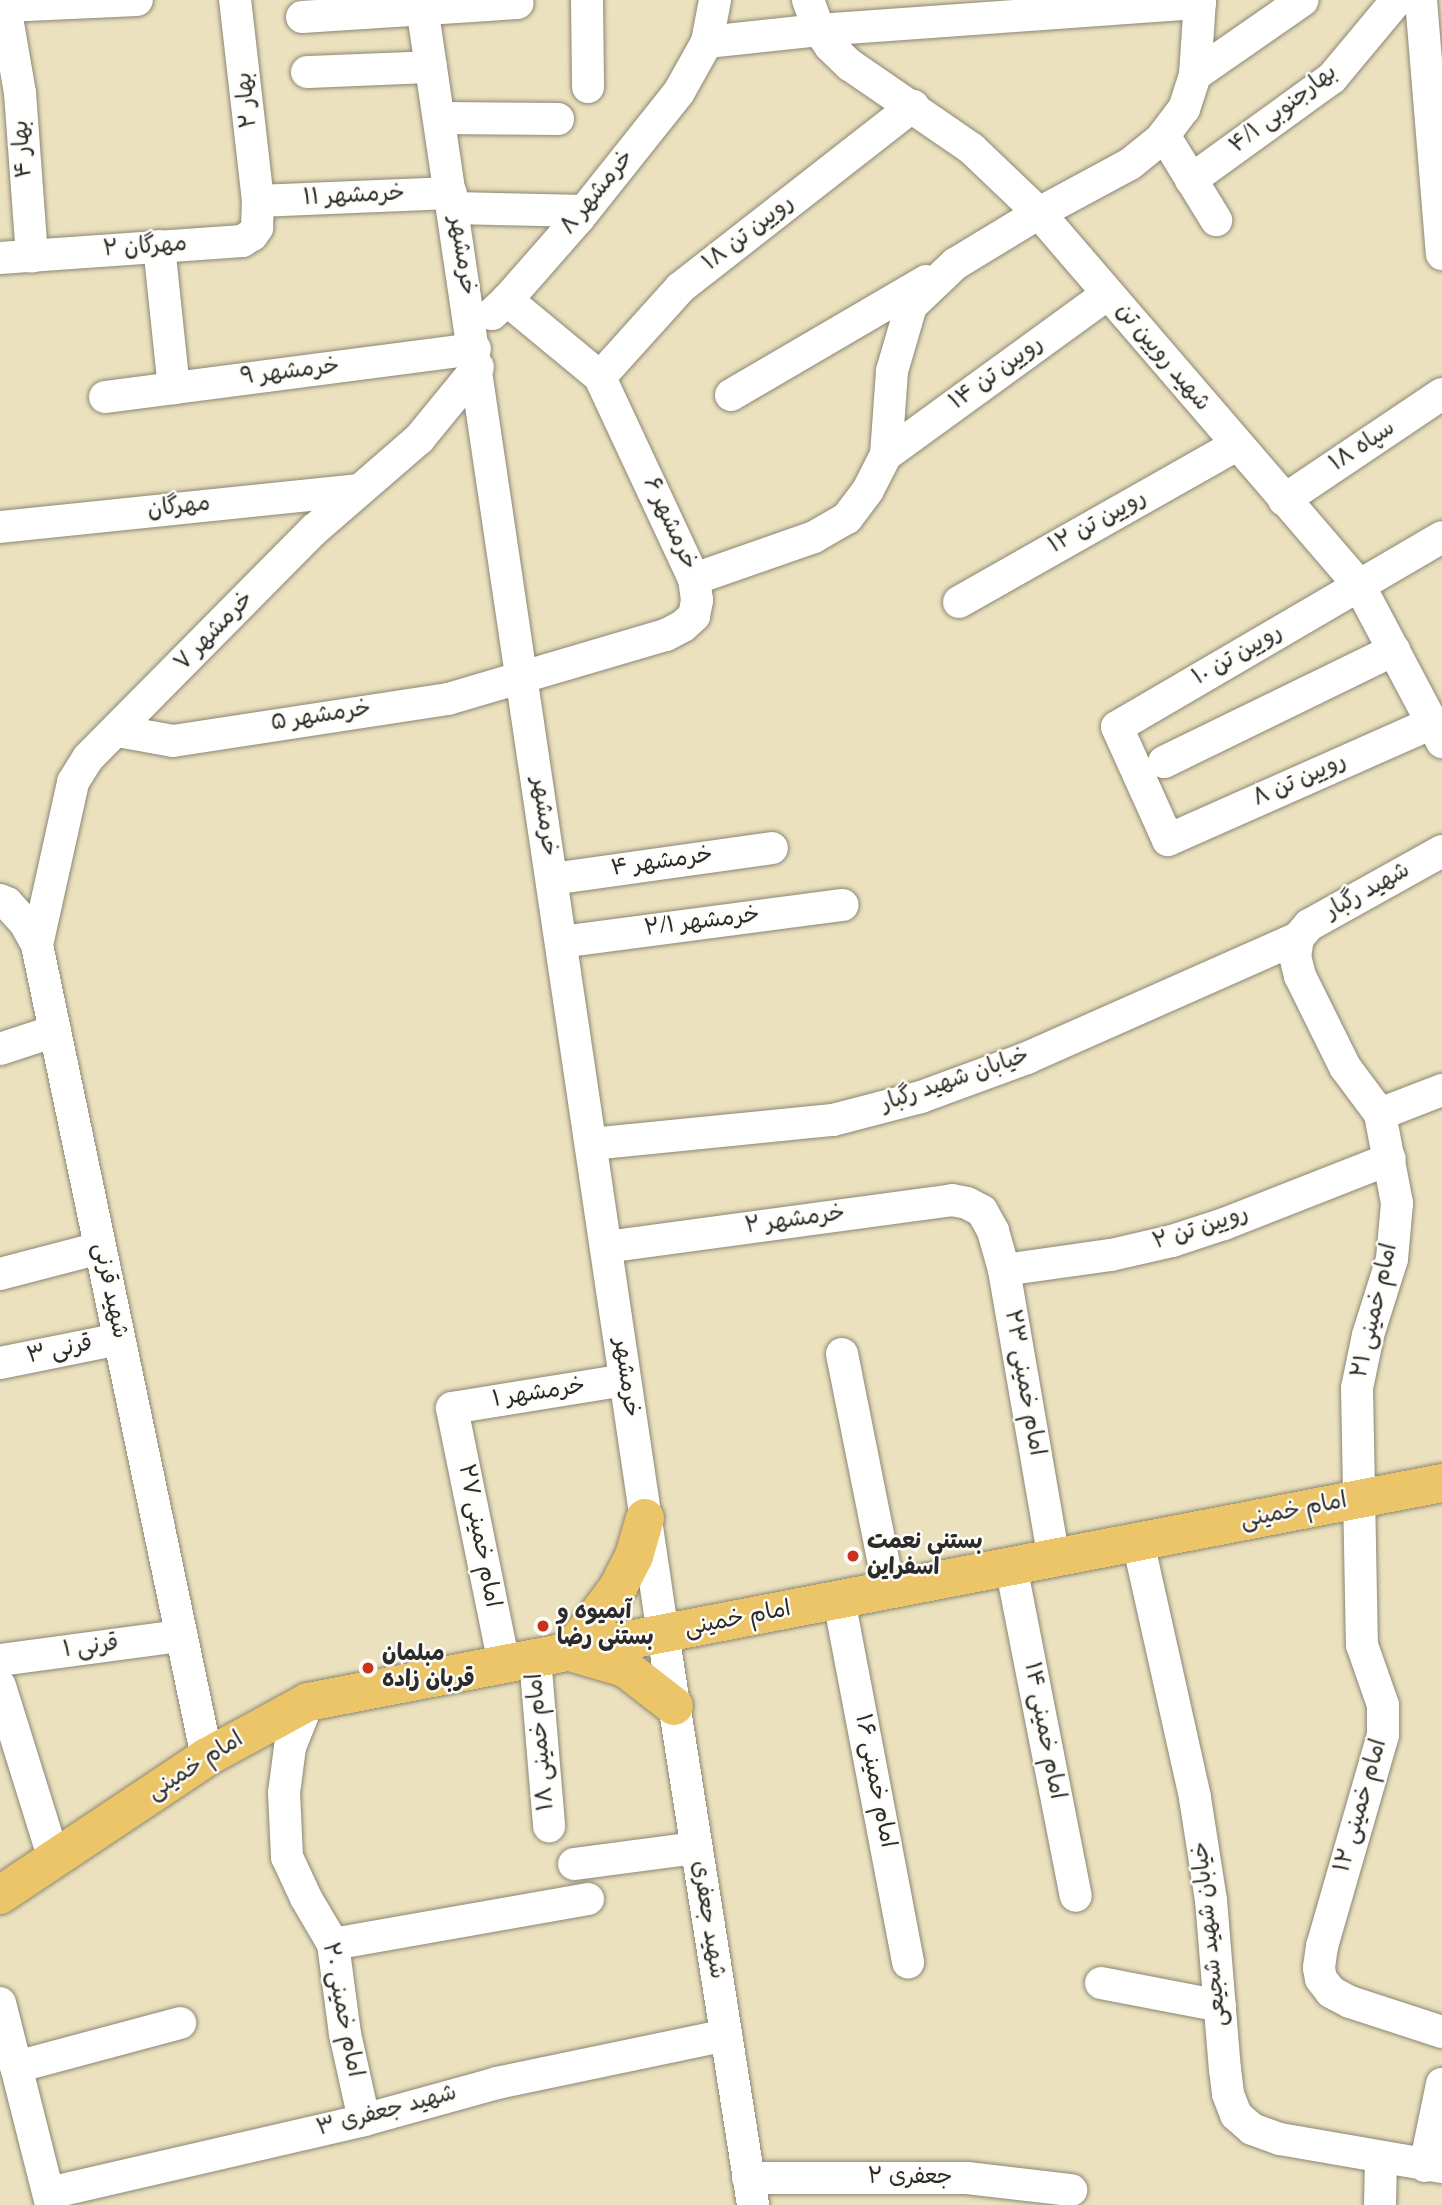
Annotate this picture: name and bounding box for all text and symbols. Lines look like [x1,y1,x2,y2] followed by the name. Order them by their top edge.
[1225,59,1343,161] street label: بهارجنوبی ۴/۱
[231,71,265,129] street label: بهار ۲
[8,119,40,179] street label: بهار ۴
[555,145,641,241] street label: خرمشهر ۸
[302,181,406,213] street label: خرمشهر ۱۱
[698,190,800,278] street label: رویین تن ۱۸
[441,215,481,297] street label: خرمشهر
[102,231,188,265] street label: مهرگان ۲
[1109,298,1215,418] street label: شهید رویین تن
[945,331,1049,417] street label: رویین تن ۱۴
[239,353,341,393] street label: خرمشهر ۹
[1325,415,1401,479] street label: سپاه ۱۸
[636,473,702,575] street label: خرمشهر ۶
[1044,485,1152,561] street label: رویین تن ۱۲
[146,491,212,525] street label: مهرگان
[170,586,260,678] street label: خرمشهر ۷
[1188,619,1288,693] street label: رویین تن ۱۰
[269,695,373,739] street label: خرمشهر ۵
[1249,748,1351,814] street label: رویین تن ۸
[524,776,562,858] street label: خرمشهر
[609,842,715,884] street label: خرمشهر ۴
[1321,857,1415,927] street label: شهید رگبار
[643,902,761,944] street label: خرمشهر ۲/۱
[877,1043,1033,1119] street label: خیابان شهید رگبار
[743,1200,847,1242] street label: خرمشهر ۲
[1150,1201,1252,1257] street label: رویین تن ۲
[85,1241,133,1341] street label: شهید قرنی
[1347,1241,1405,1381] street label: امام خمینی ۲۱
[997,1308,1049,1458] street label: امام خمینی ۲۳
[25,1331,95,1371] street label: قرنی ۳
[606,1337,644,1419] street label: خرمشهر
[491,1373,587,1415] street label: خرمشهر ۱
[451,1462,505,1610] street label: امام خمینی ۲۷
[1238,1488,1350,1536] street label: امام خمینی
[867,1529,983,1583] place label: بستنی نعمت اسفراین
[845,1548,861,1564] marker: بستنی نعمت اسفراین
[682,1596,794,1644] street label: امام خمینی
[557,1599,654,1653] place label: آبمیوه و بستنی رضا
[535,1618,551,1634] marker: آبمیوه و بستنی رضا
[61,1630,121,1666] street label: قرنی ۱
[382,1641,475,1695] place label: مبلمان قربان زاده
[360,1660,376,1676] marker: مبلمان قربان زاده
[1016,1660,1070,1802] street label: امام خمینی ۱۴
[522,1672,562,1812] street label: امام خمینی ۱۸
[847,1712,901,1850] street label: امام خمینی ۱۶
[143,1727,249,1807] street label: امام خمینی
[1330,1736,1394,1876] street label: امام خمینی ۱۲
[1188,1840,1234,2028] street label: خیابان شهید شجیعی
[684,1859,730,1981] street label: شهید جعفری
[314,1940,368,2080] street label: امام خمینی ۲۰
[314,2080,460,2144] street label: شهید جعفری ۳
[867,2164,953,2192] street label: جعفری ۲

